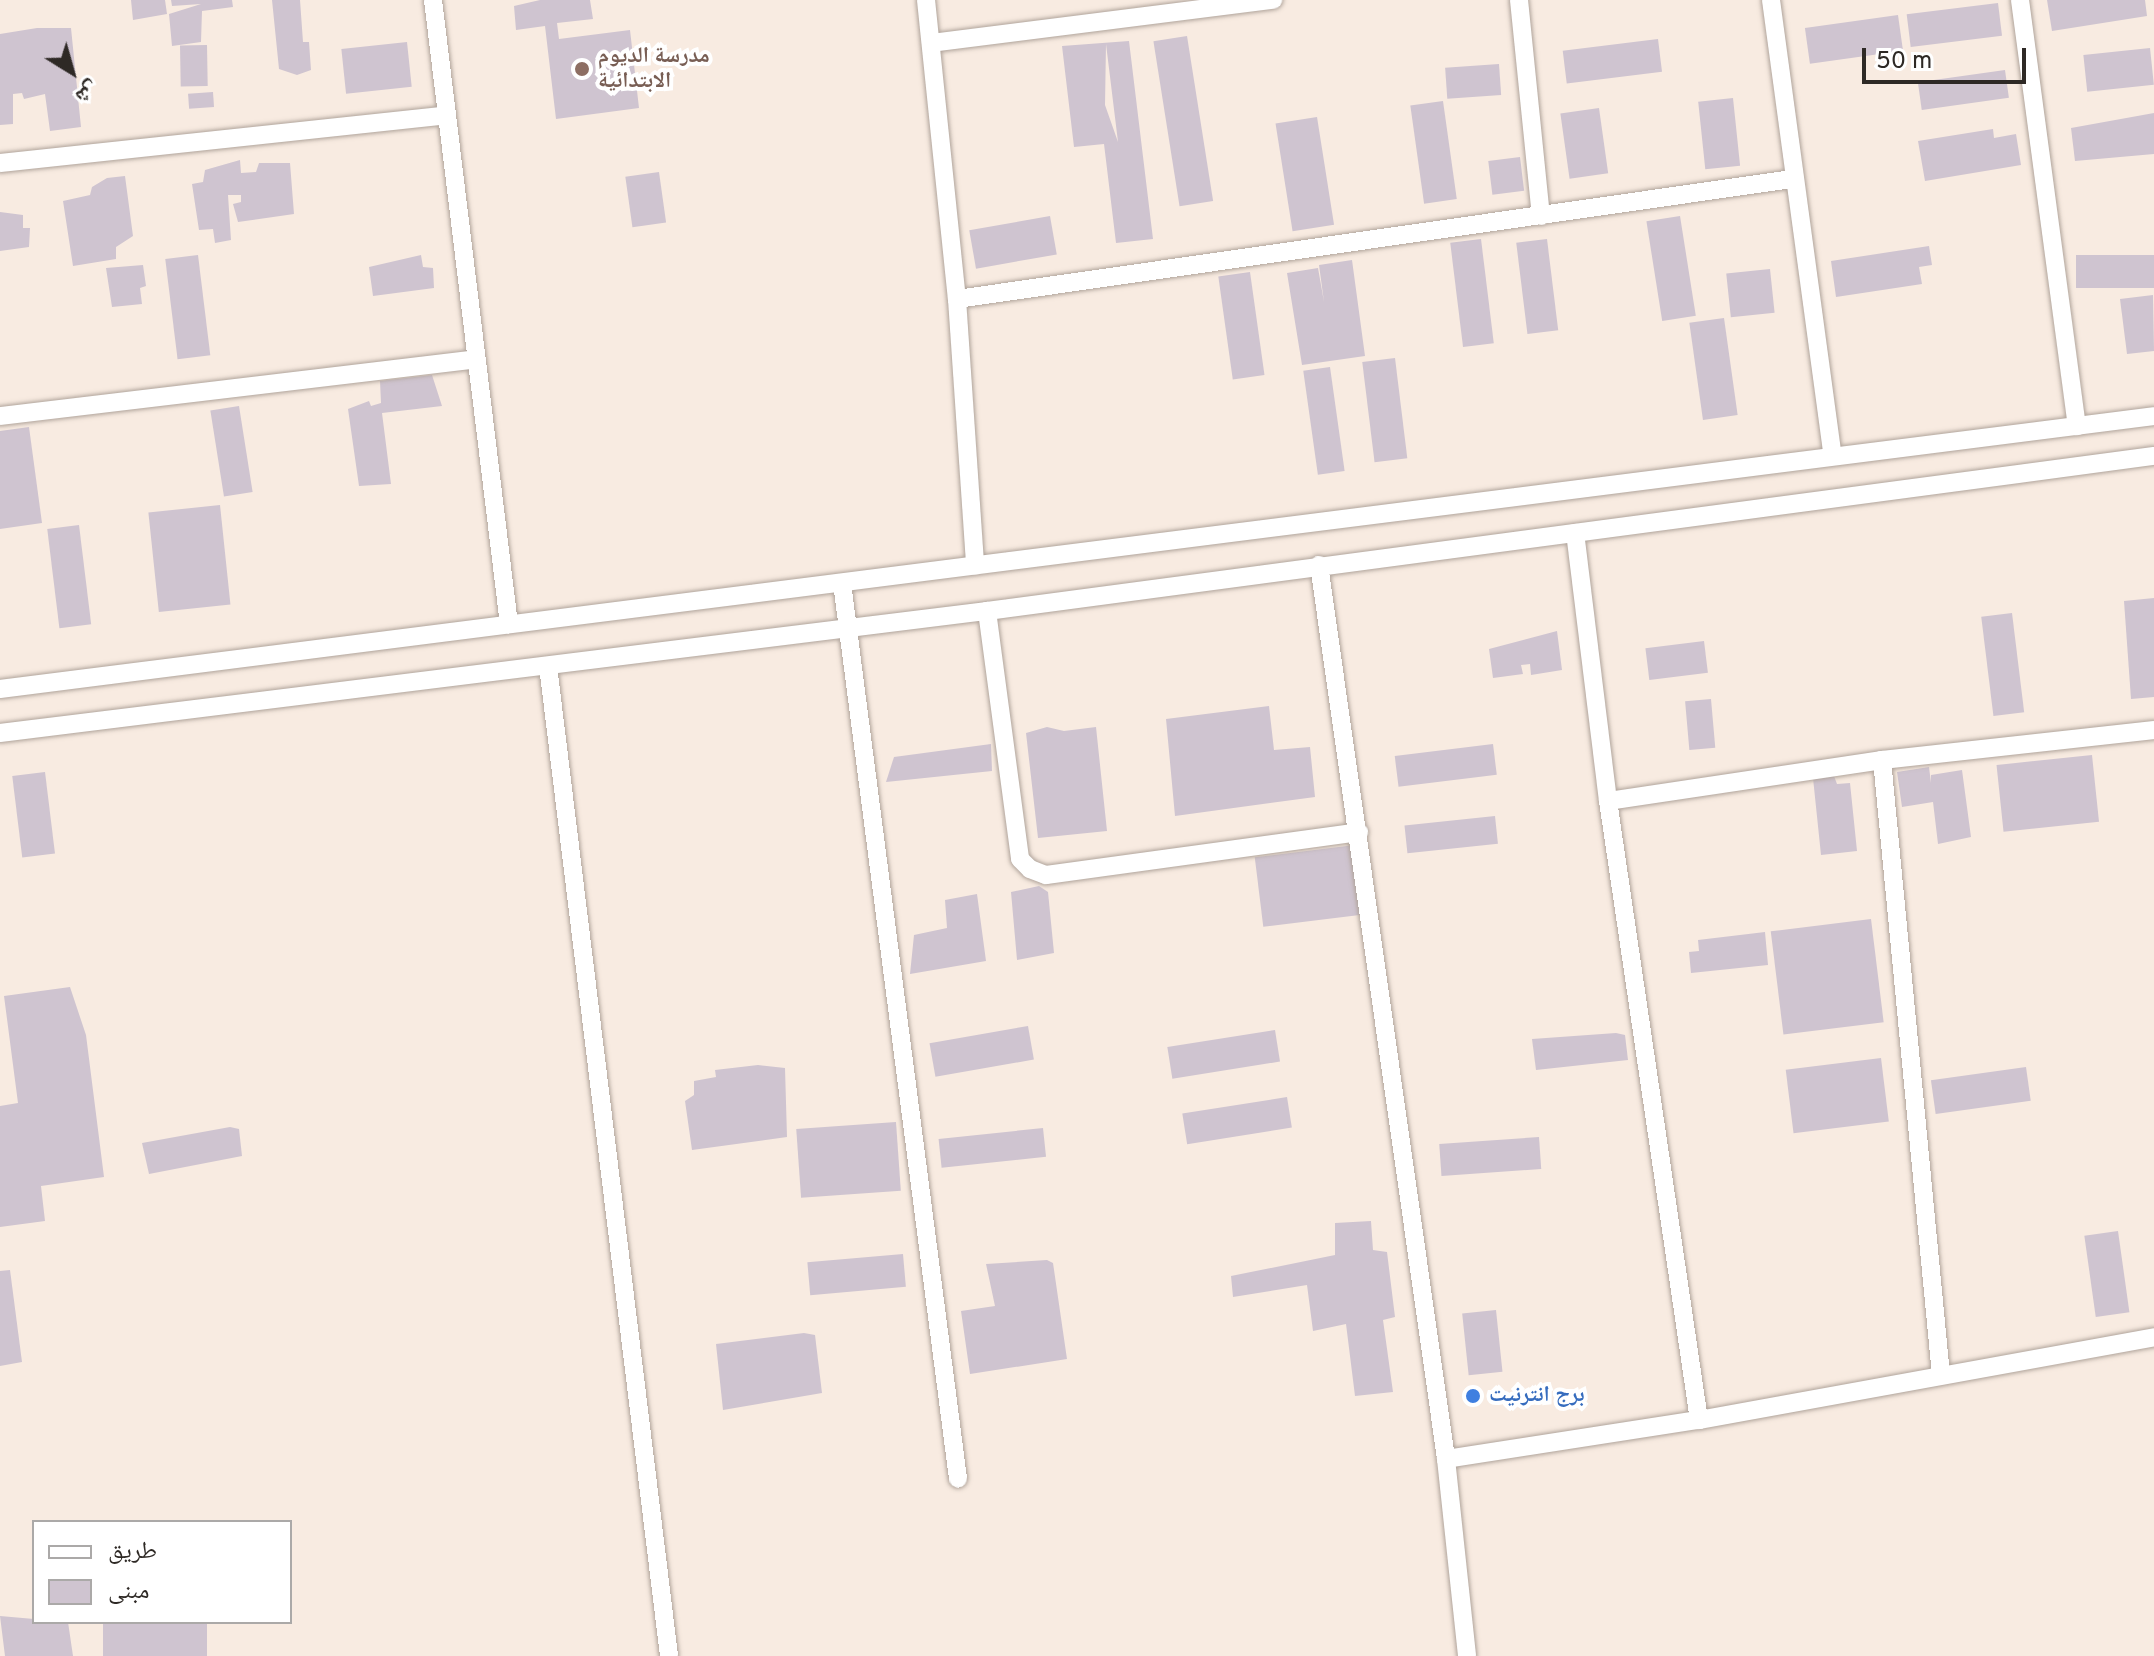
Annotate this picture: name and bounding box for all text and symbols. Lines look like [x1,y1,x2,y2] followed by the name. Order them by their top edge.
[32,32,112,112] north arrow
[1866,32,2030,82] scale bar
[598,43,710,94] place label: مدرسة الديوم الابتدائية
[1876,47,1932,77] text: 50 m
[573,60,591,78] marker: مدرسة الديوم الابتدائية
[69,74,104,109] text: ش
[1489,1383,1585,1409] place label: برج انترنيت
[1464,1387,1482,1405] marker: برج انترنيت
[32,1520,292,1624] legend
[108,1537,157,1567] text: طريق
[108,1577,149,1607] text: مبنى

